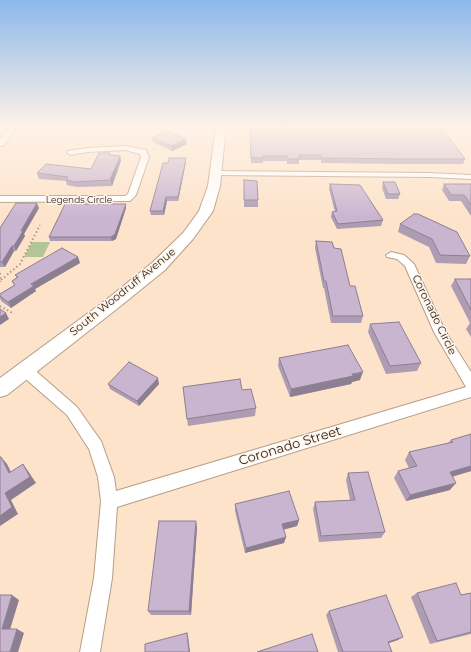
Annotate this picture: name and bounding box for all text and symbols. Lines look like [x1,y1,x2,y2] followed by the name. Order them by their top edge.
[46,195,112,205] street label: Legends Circle
[67,245,179,339] street label: South Woodruff Avenue
[409,273,459,357] street label: Coronado Circle
[237,423,343,469] street label: Coronado Street

